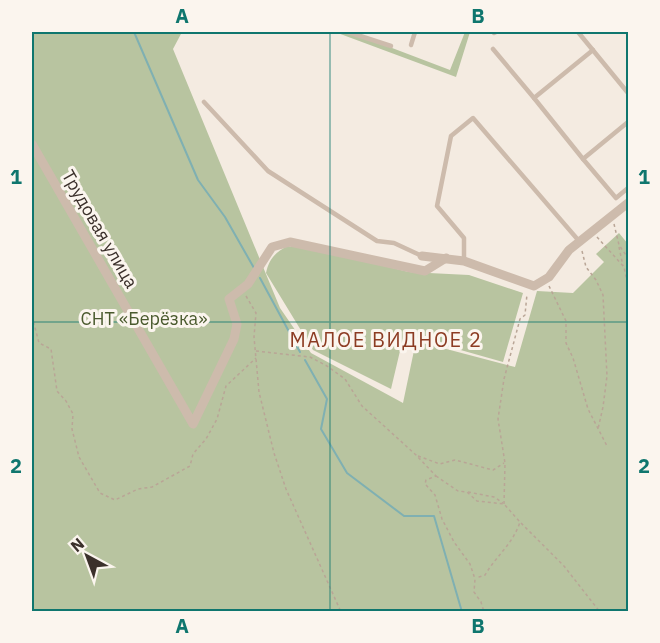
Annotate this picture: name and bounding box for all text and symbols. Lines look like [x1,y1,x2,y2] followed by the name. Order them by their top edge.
[175,2,189,29] text: A
[471,2,485,29] text: B
[10,163,22,190] text: 1
[638,163,650,190] text: 1
[57,166,143,293] street label: Трудовая улица
[81,307,207,330] park label: СНТ «Берёзка»
[290,326,482,353] district label: МАЛОЕ ВИДНОЕ 2
[10,452,22,479] text: 2
[638,452,650,479] text: 2
[57,526,117,586] north arrow
[66,533,88,556] text: N
[175,612,189,639] text: A
[471,612,485,639] text: B

